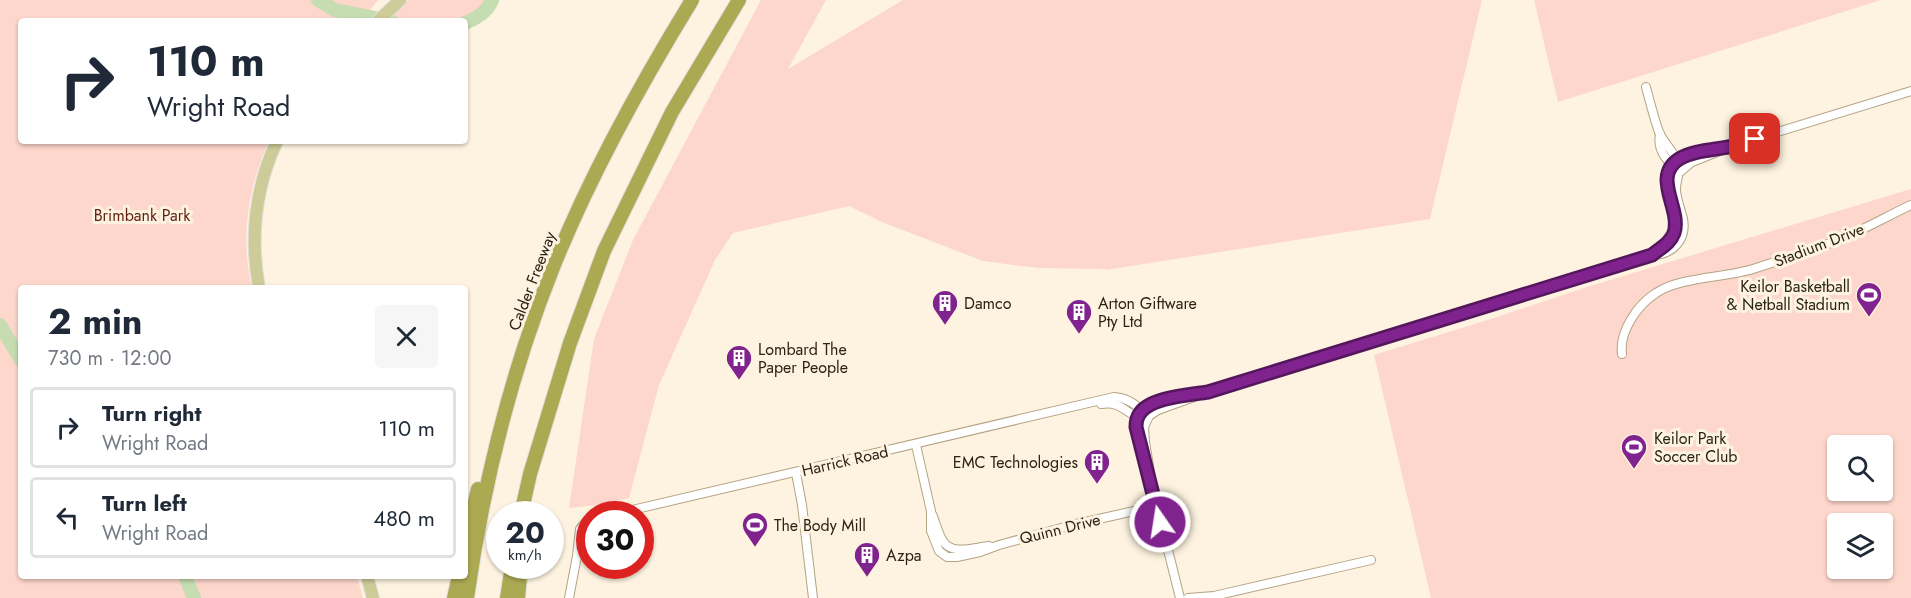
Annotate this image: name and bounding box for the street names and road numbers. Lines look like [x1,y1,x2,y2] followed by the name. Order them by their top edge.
[1771,217,1867,273] street label: Stadium Drive
[503,227,562,334] street label: Calder Freeway
[799,440,891,482] street label: Harrick Road
[1017,508,1103,550] street label: Quinn Drive

